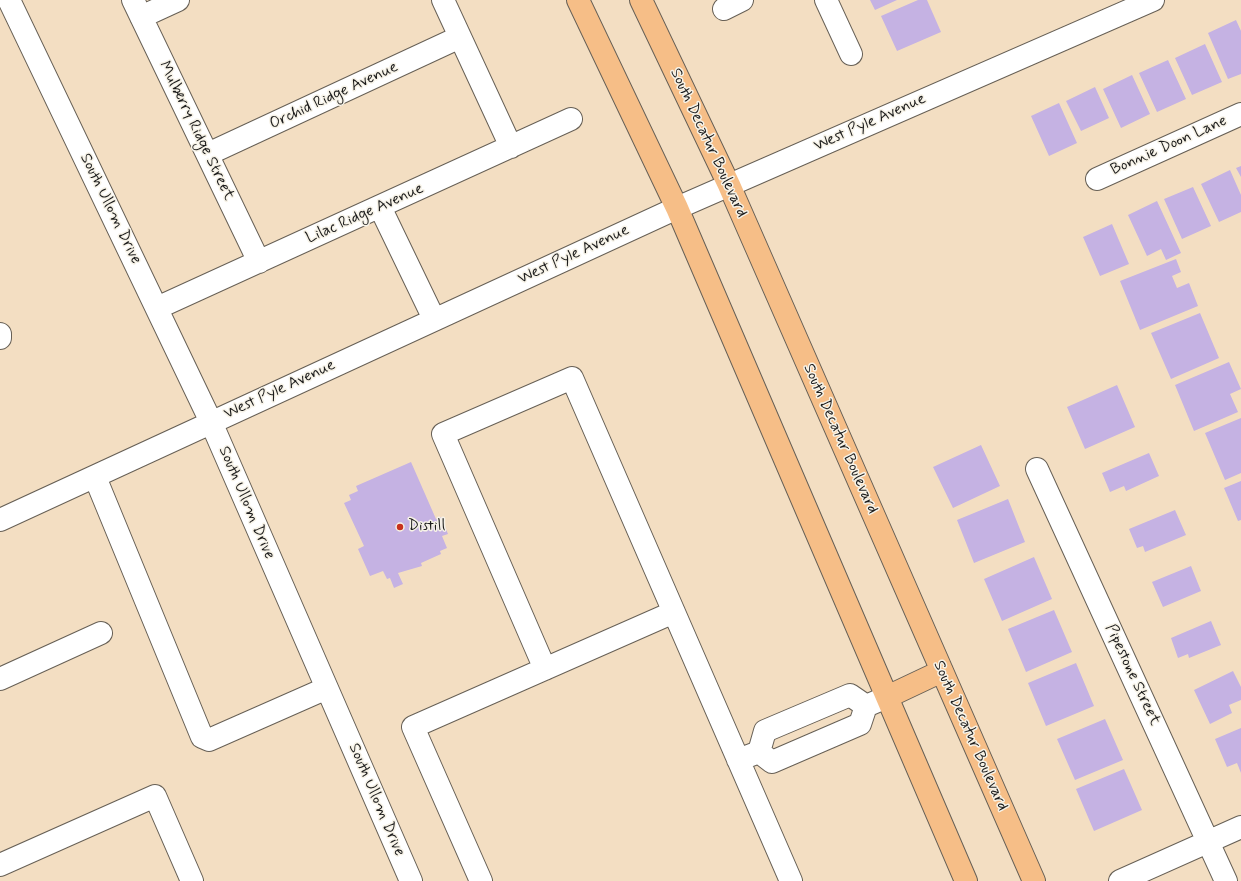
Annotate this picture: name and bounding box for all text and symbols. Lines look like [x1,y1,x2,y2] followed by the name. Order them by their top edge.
[154,58,238,204] street label: Mulberry Ridge Street
[267,58,401,134] street label: Orchid Ridge Avenue
[665,65,751,221] street label: South Decatur Boulevard
[811,90,929,156] street label: West Pyle Avenue
[1108,112,1230,180] street label: Bonnie Doon Lane
[75,151,145,267] street label: South Ullom Drive
[303,179,427,249] street label: Lilac Ridge Avenue
[515,221,633,289] street label: West Pyle Avenue
[221,356,339,424] street label: West Pyle Avenue
[798,361,882,517] street label: South Decatur Boulevard
[214,444,278,562] street label: South Ullom Drive
[408,517,445,537] place label: Distill
[395,522,405,532] marker: Distill
[1100,621,1164,729] street label: Pipestone Street
[928,658,1012,814] street label: South Decatur Boulevard
[344,741,408,859] street label: South Ullom Drive

